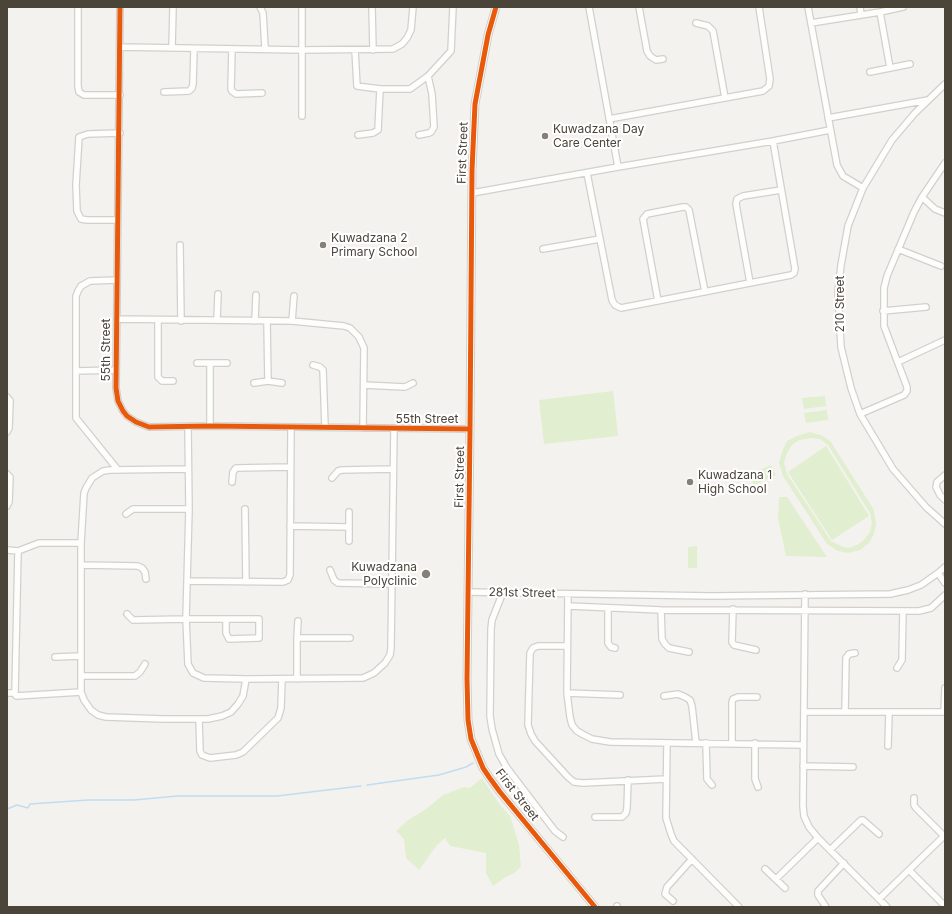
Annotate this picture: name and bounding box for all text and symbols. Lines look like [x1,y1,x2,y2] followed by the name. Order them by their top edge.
[455,122,471,184] street label: First Street
[553,122,644,150] place label: Kuwadzana Day Care Center
[540,131,550,141] marker: Kuwadzana Day Care Center
[331,231,417,259] place label: Kuwadzana 2 Primary School
[318,240,328,250] marker: Kuwadzana 2 Primary School
[833,275,847,333] street label: 210 Street
[99,319,113,381] street label: 55th Street
[396,412,458,426] street label: 55th Street
[452,446,468,508] street label: First Street
[698,468,772,496] place label: Kuwadzana 1 High School
[685,477,695,487] marker: Kuwadzana 1 High School
[351,560,417,588] place label: Kuwadzana Polyclinic
[420,568,432,580] marker: Kuwadzana Polyclinic
[488,585,556,601] street label: 281st Street
[492,766,542,824] street label: First Street

